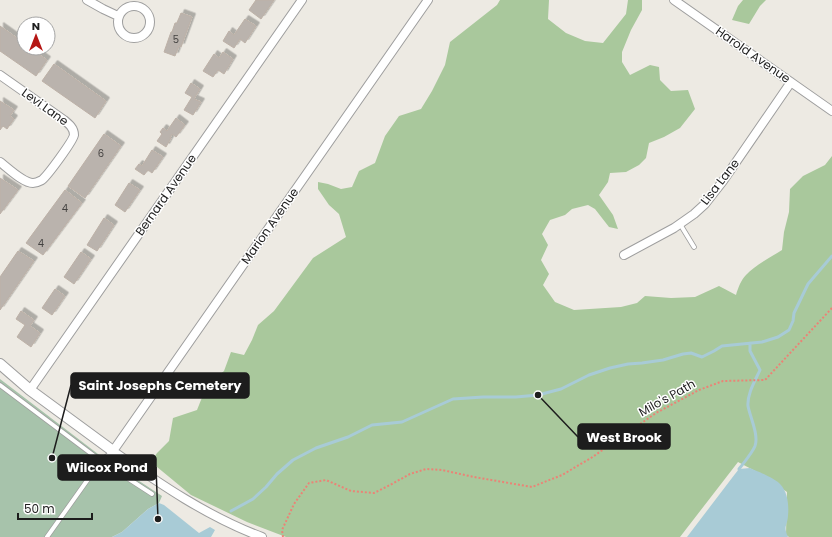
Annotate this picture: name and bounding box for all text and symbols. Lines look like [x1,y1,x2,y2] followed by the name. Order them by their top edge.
[16,16,56,56] north arrow
[32,18,40,34] text: N
[712,22,794,87] street label: Harold Avenue
[173,32,179,47] house number: 5
[18,84,72,129] street label: Levi Lane
[98,146,104,161] house number: 6
[131,151,200,239] street label: Bernard Avenue
[696,155,743,208] street label: Lisa Lane
[237,184,302,267] street label: Marion Avenue
[62,201,68,216] house number: 4
[38,236,44,251] house number: 4
[71,373,249,398] callout: Saint Josephs Cemetery
[635,375,698,420] street label: Milo's Path
[79,376,242,395] text: Saint Josephs Cemetery
[578,424,670,449] callout: West Brook
[586,428,662,447] text: West Brook
[58,455,156,480] callout: Wilcox Pond
[66,458,148,477] text: Wilcox Pond
[18,495,92,521] scale bar
[24,500,55,517] text: 50 m

